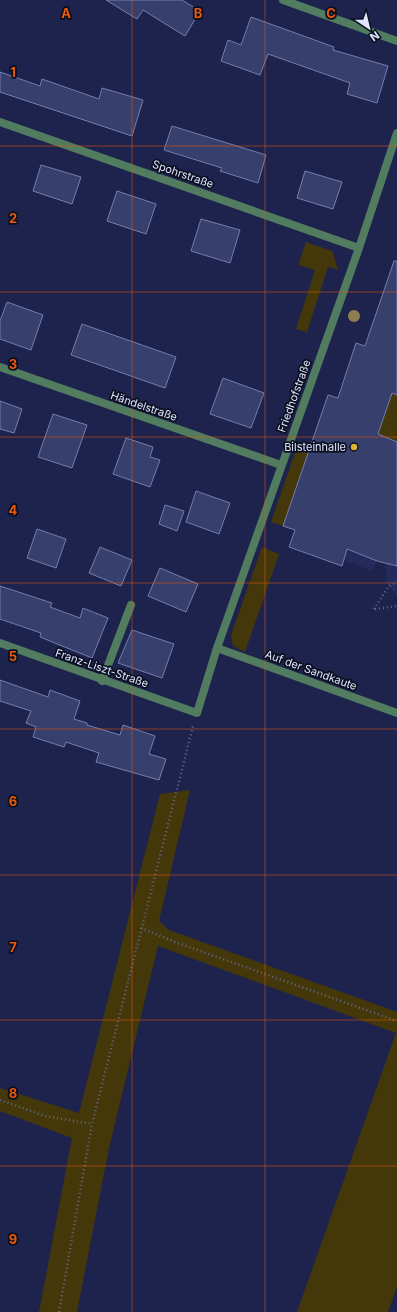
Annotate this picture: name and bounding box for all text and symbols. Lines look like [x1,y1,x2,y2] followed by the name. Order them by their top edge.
[61,5,71,21] text: A
[194,5,203,21] text: B
[326,5,336,21] text: C
[349,8,389,48] north arrow
[367,28,382,44] text: N
[10,64,16,80] text: 1
[150,157,216,191] street label: Spohrstraße
[9,210,17,226] text: 2
[9,356,17,372] text: 3
[274,358,314,434] street label: Friedhofstraße
[109,388,179,424] street label: Händelstraße
[284,440,346,454] place label: Bilsteinhalle
[349,442,359,452] marker: Bilsteinhalle
[9,502,18,518] text: 4
[54,646,150,690] street label: Franz-Liszt-Straße
[263,647,359,693] street label: Auf der Sandkaute
[9,648,17,664] text: 5
[9,793,17,809] text: 6
[9,939,17,955] text: 7
[9,1085,17,1101] text: 8
[9,1231,17,1247] text: 9

